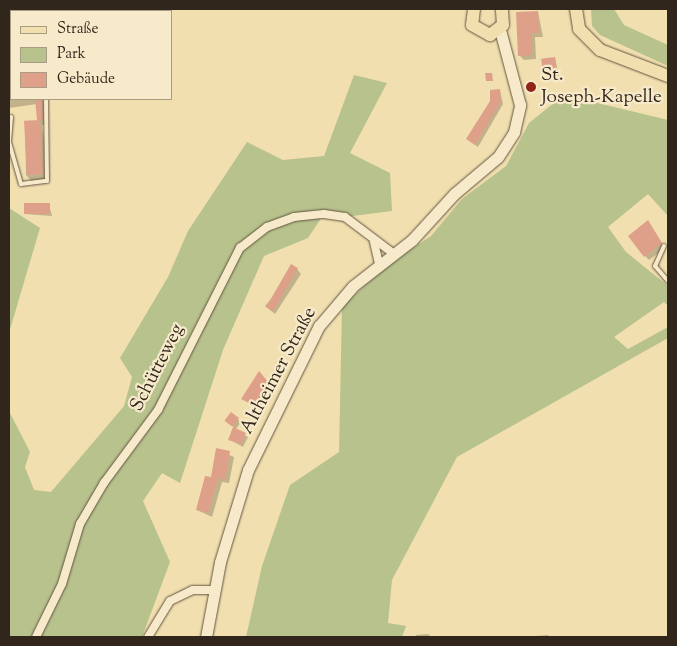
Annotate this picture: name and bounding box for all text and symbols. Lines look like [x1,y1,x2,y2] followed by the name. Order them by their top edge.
[10,10,172,100] legend
[57,19,99,40] text: Straße
[57,44,86,65] text: Park
[541,65,662,109] place label: St. Joseph-Kapelle
[57,69,115,90] text: Gebäude
[525,81,537,93] marker: St. Joseph-Kapelle
[236,304,322,438] street label: Altheimer Straße
[126,320,190,416] street label: Schütteweg

